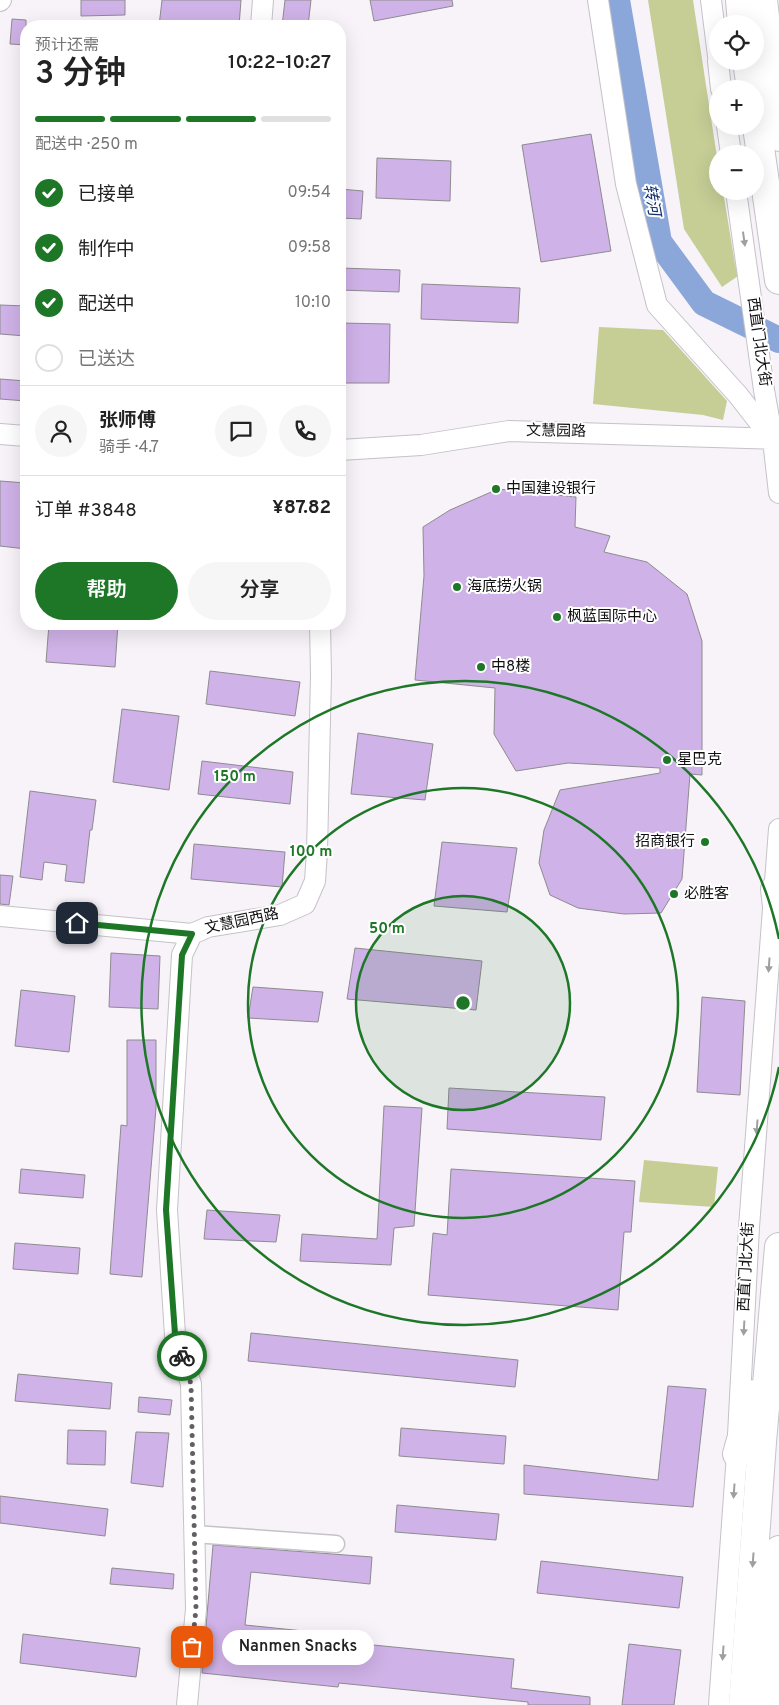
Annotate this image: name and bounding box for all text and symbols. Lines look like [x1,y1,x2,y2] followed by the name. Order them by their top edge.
[709,15,764,200] map controls
[709,15,764,70] button: locate
[35,36,99,56] text: 预计还需
[228,51,331,75] text: 10:22–10:27
[35,55,126,95] text: 3 分钟
[709,80,764,135] button: +
[35,135,138,155] text: 配送中 · 250 m
[709,145,764,200] button: −
[35,179,63,207] icon: check
[638,182,664,220] water label: 转河
[78,183,135,207] text: 已接单
[287,183,331,203] text: 09:54
[740,232,748,248] one-way arrow
[35,234,63,262] icon: check
[78,238,135,262] text: 制作中
[288,238,331,258] text: 09:58
[35,289,63,317] icon: check
[78,293,135,317] text: 配送中
[295,293,331,313] text: 10:10
[742,296,775,388] street label: 西直门北大街
[78,348,135,372] text: 已送达
[35,405,87,457] button: person
[215,405,267,457] button: chat
[279,405,331,457] button: phone
[99,409,156,433] text: 张师傅
[526,422,586,442] street label: 文慧园路
[99,438,159,458] text: 骑手 · 4.7
[506,480,596,499] place label: 中国建设银行
[490,483,502,495] marker: 中国建设银行
[272,496,331,520] text: ¥87.82
[35,499,137,523] text: 订单 #3848
[35,562,178,620] button: 帮助
[188,562,331,620] button: 分享
[467,578,542,597] place label: 海底捞火锅
[451,581,463,593] marker: 海底捞火锅
[567,608,657,627] place label: 枫蓝国际中心
[551,611,563,623] marker: 枫蓝国际中心
[491,658,530,677] place label: 中8楼
[475,661,487,673] marker: 中8楼
[677,751,722,770] place label: 星巴克
[661,754,673,766] marker: 星巴克
[214,768,256,787] text: 150 m
[635,833,695,852] place label: 招商银行
[699,836,711,848] marker: 招商银行
[290,843,332,862] text: 100 m
[684,885,729,904] place label: 必胜客
[668,888,680,900] marker: 必胜客
[56,902,98,944] pin
[203,905,281,939] street label: 文慧园西路
[63,909,91,937] icon: home
[369,920,405,939] text: 50 m
[765,957,773,973] one-way arrow
[454,994,472,1012] centre of rings
[752,1119,760,1135] one-way arrow
[734,1222,759,1312] street label: 西直门北大街
[739,1321,747,1337] one-way arrow
[157,1331,207,1381] courier
[168,1342,196,1370] icon: bike
[730,1483,738,1499] one-way arrow
[749,1552,757,1568] one-way arrow
[171,1626,213,1668] pin
[222,1630,374,1664] callout: Nanmen Snacks
[178,1633,206,1661] icon: bag
[239,1637,357,1657] text: Nanmen Snacks
[719,1645,727,1661] one-way arrow

